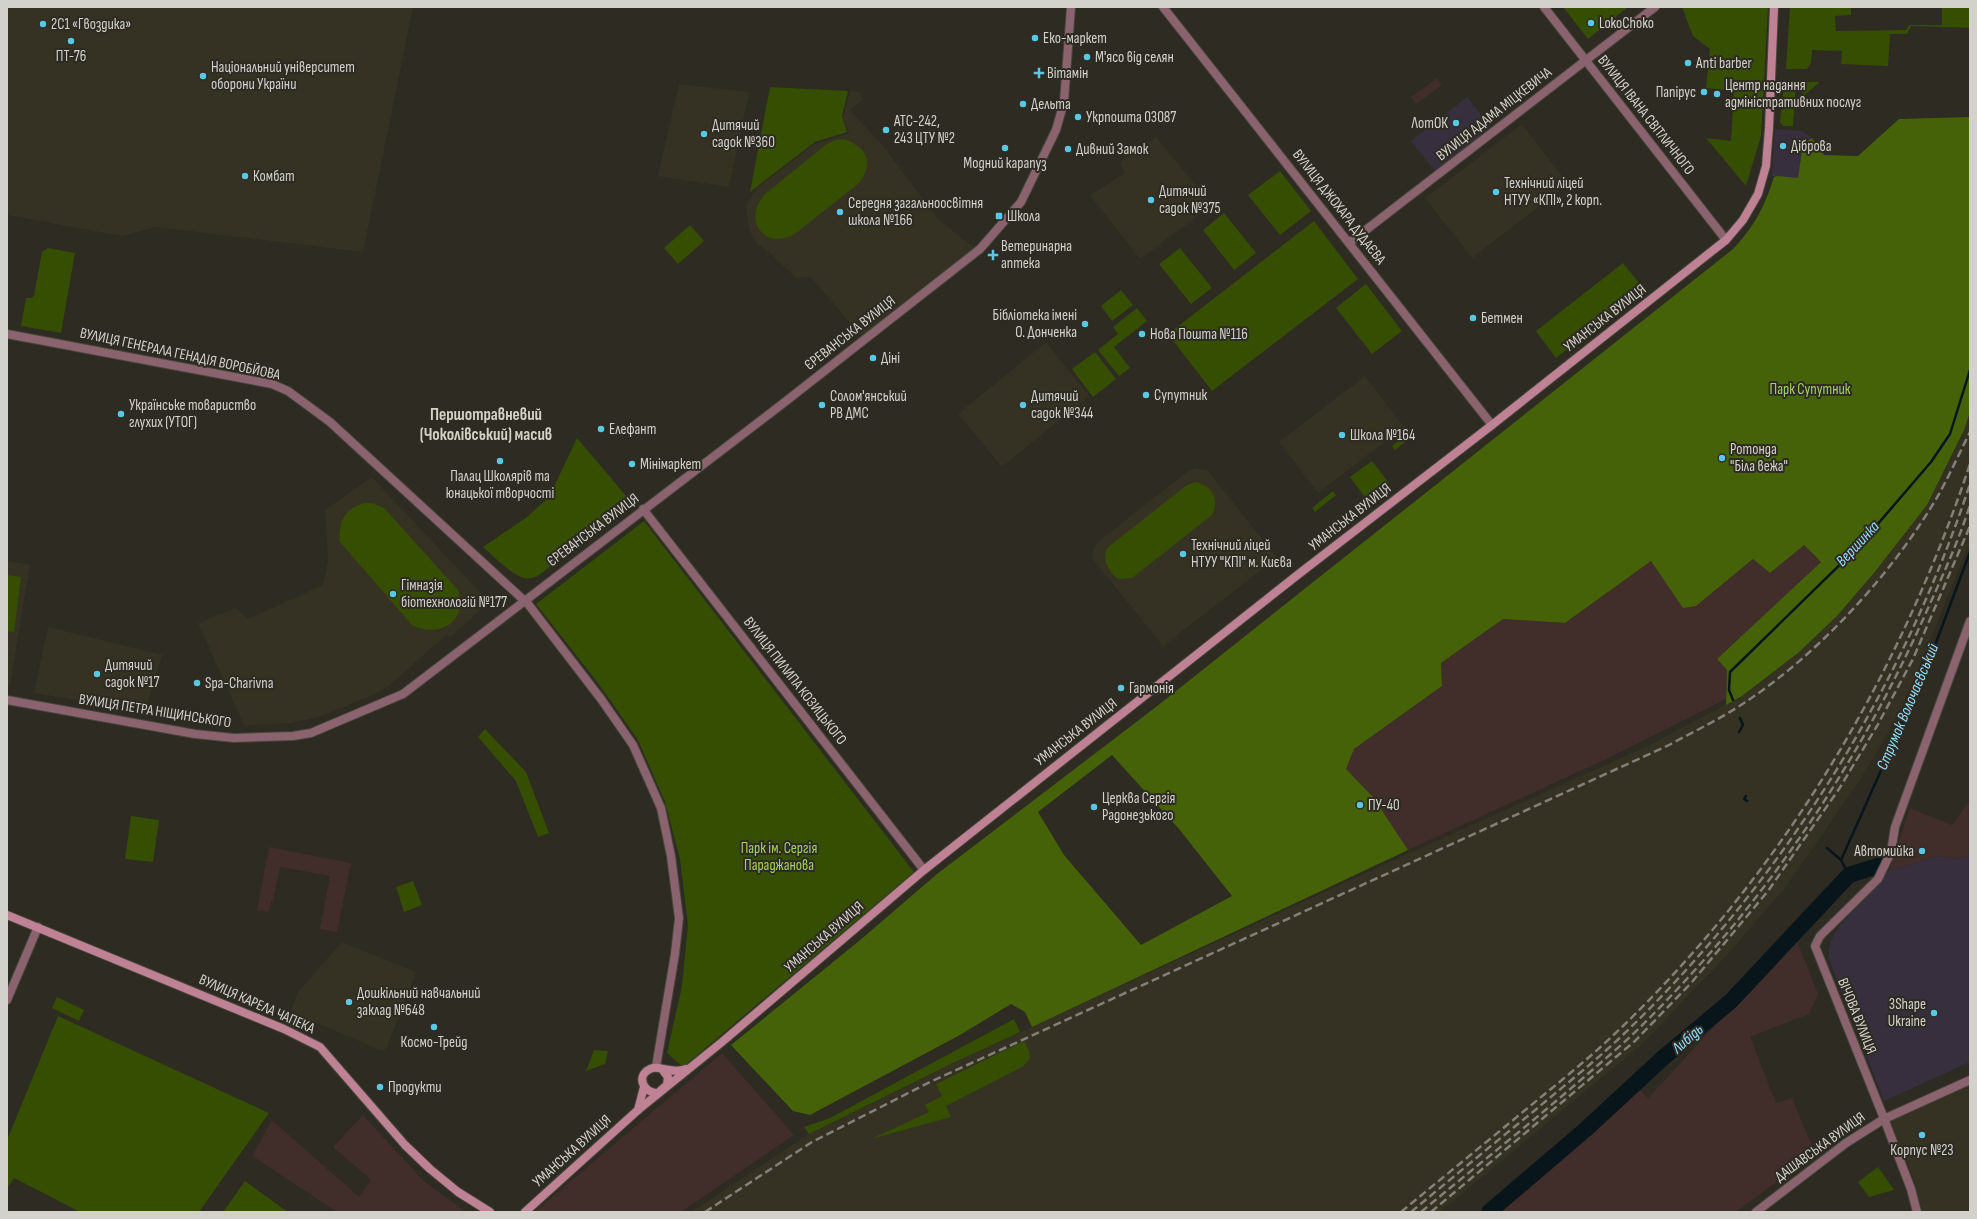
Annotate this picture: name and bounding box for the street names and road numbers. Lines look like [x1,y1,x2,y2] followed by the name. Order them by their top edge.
[1593,51,1699,179] street label: ВУЛИЦЯ ІВАНА СВІТЛИЧНОГО
[1432,63,1556,165] street label: ВУЛИЦЯ АДАМА МІЦКЕВИЧА
[1288,146,1390,269] street label: ВУЛИЦЯ ДЖОХАРА ДУДАЄВА
[1560,280,1650,356] street label: УМАНСЬКА ВУЛИЦЯ
[801,292,899,374] street label: ЄРЕВАНСЬКА ВУЛИЦЯ
[78,323,282,385] street label: ВУЛИЦЯ ГЕНЕРАЛА ГЕНАДІЯ ВОРОБЙОВА
[1305,479,1395,555] street label: УМАНСЬКА ВУЛИЦЯ
[543,489,643,571] street label: ЄРЕВАНСЬКА ВУЛИЦЯ
[739,613,851,749] street label: ВУЛИЦЯ ПИЛИПА КОЗИЦЬКОГО
[77,690,233,732] street label: ВУЛИЦЯ ПЕТРА НІЩИНСЬКОГО
[1031,694,1121,770] street label: УМАНСЬКА ВУЛИЦЯ
[780,897,868,977] street label: УМАНСЬКА ВУЛИЦЯ
[196,970,318,1038] street label: ВУЛИЦЯ КАРЕЛА ЧАПЕКА
[1833,975,1881,1057] street label: ВІЧОВА ВУЛИЦЯ
[1771,1108,1869,1186] street label: ДАШАВСЬКА ВУЛИЦЯ
[529,1111,615,1191] street label: УМАНСЬКА ВУЛИЦЯ

